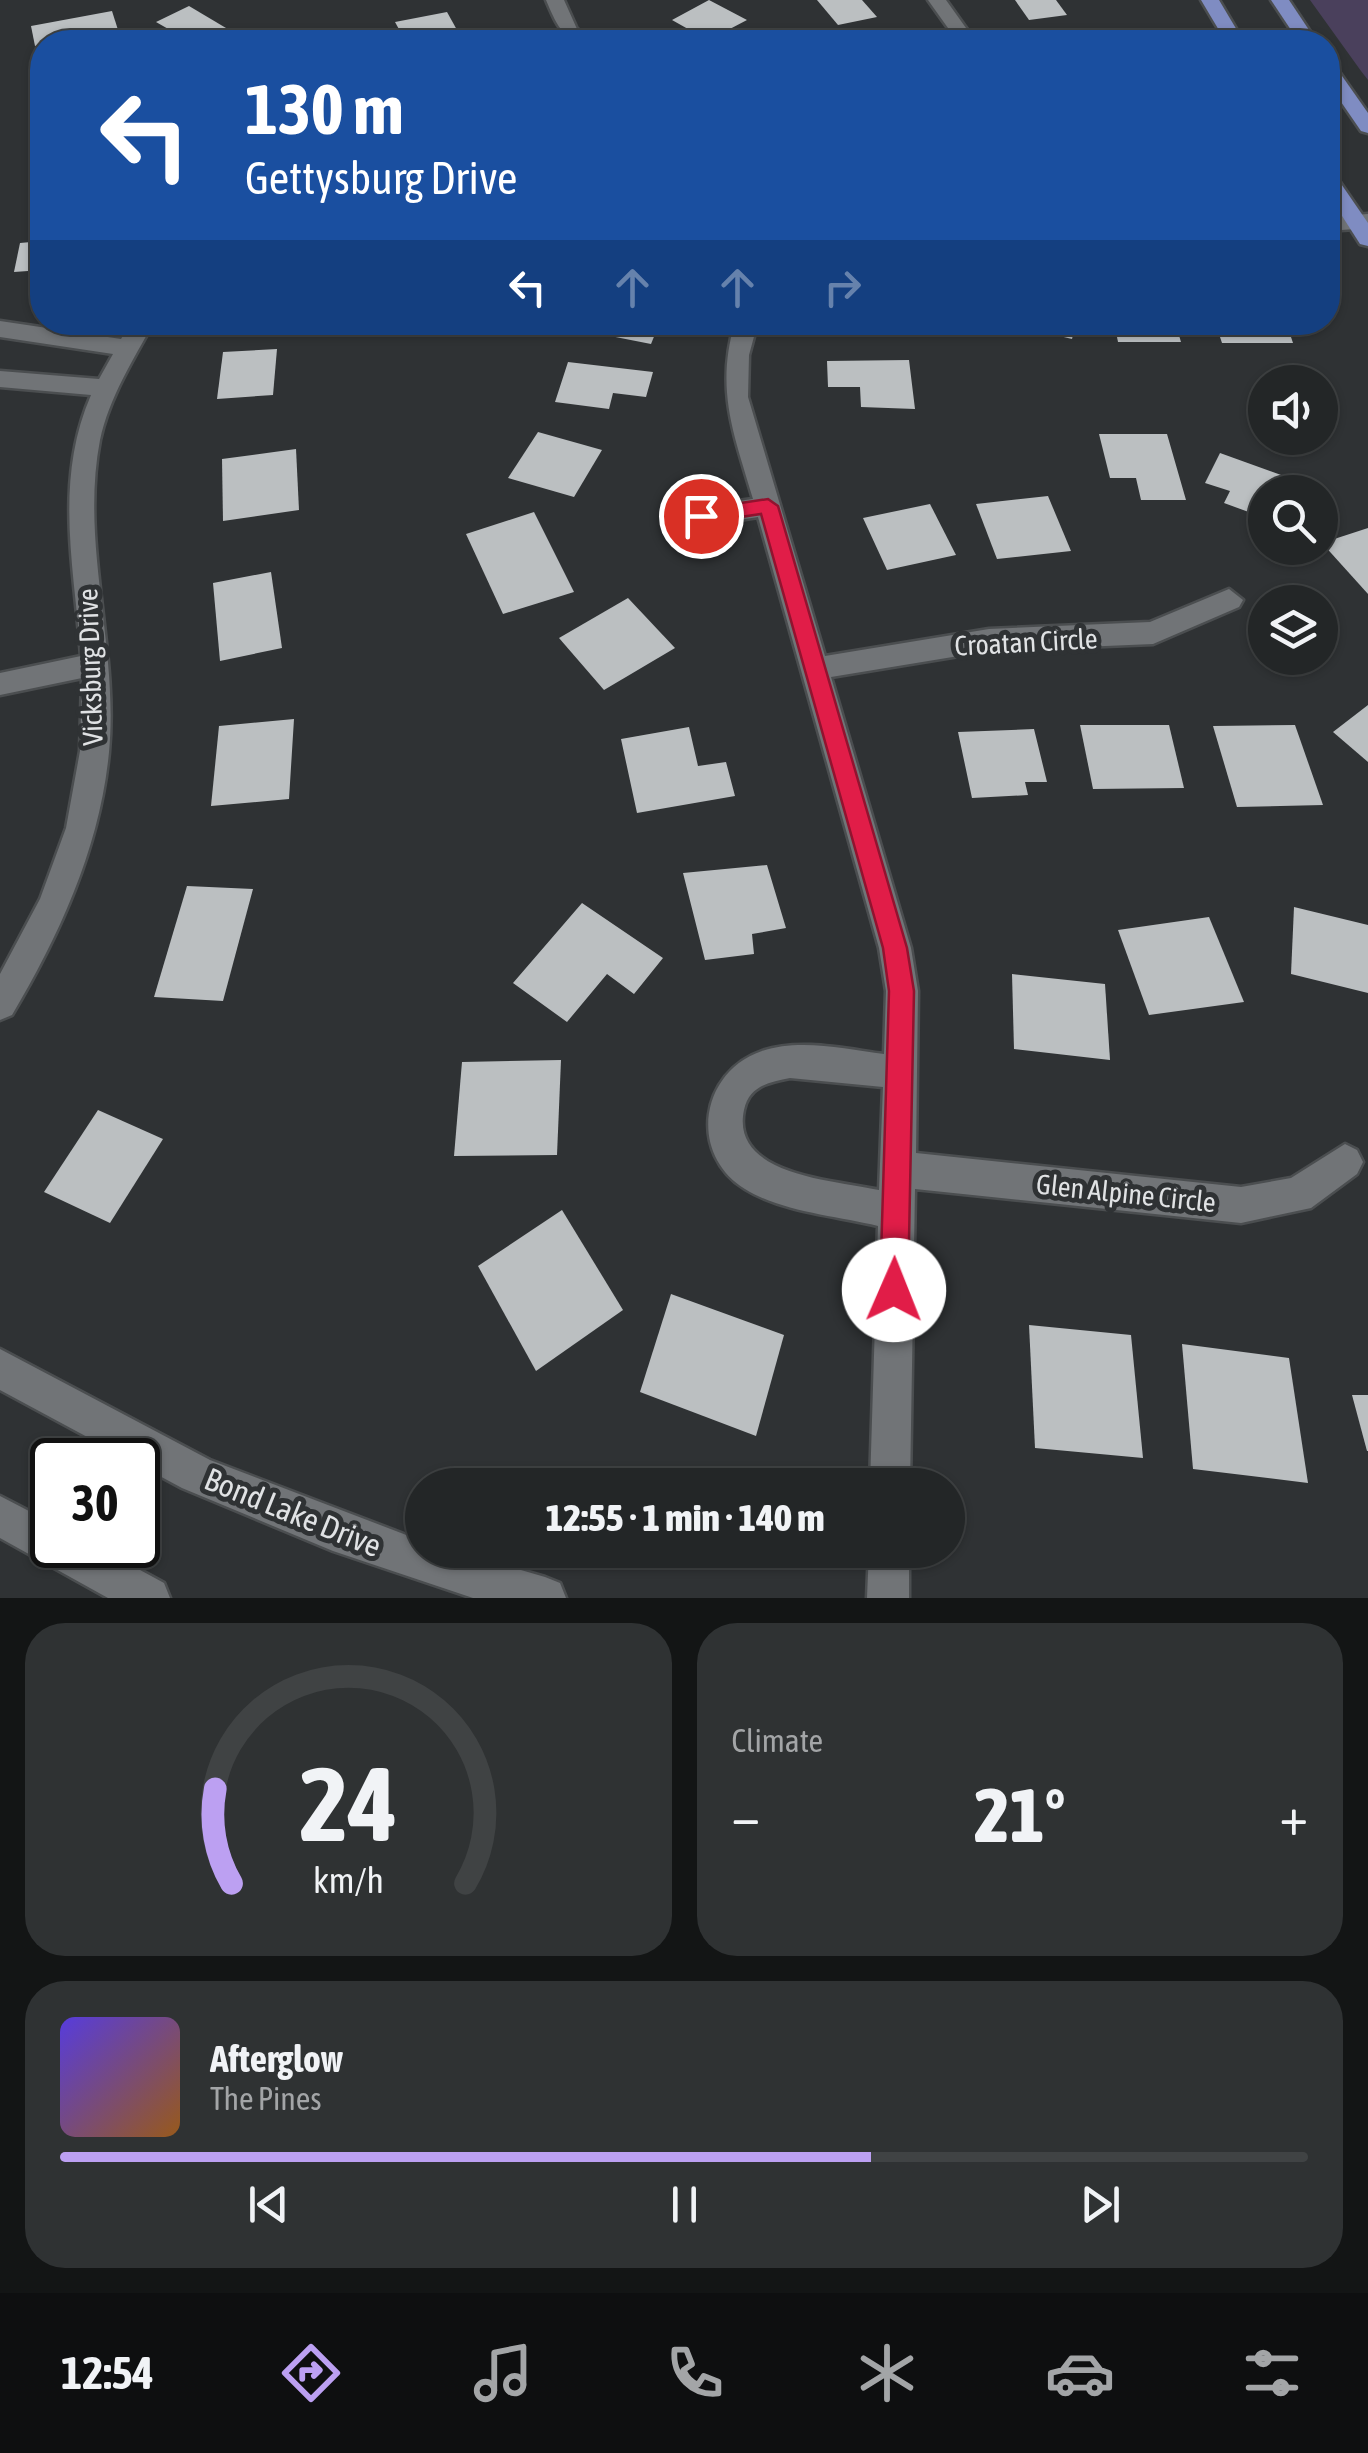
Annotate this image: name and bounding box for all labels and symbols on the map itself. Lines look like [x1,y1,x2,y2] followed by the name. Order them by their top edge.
[659,474,744,559] pin
[71,588,109,746] street label: Vicksburg Drive
[954,622,1098,662] street label: Croatan Circle
[1035,1168,1217,1218] street label: Glen Alpine Circle
[842,1238,946,1342] position arrow
[30,1438,160,1568] speed limit sign: 30
[199,1460,387,1564] street label: Bond Lake Drive

